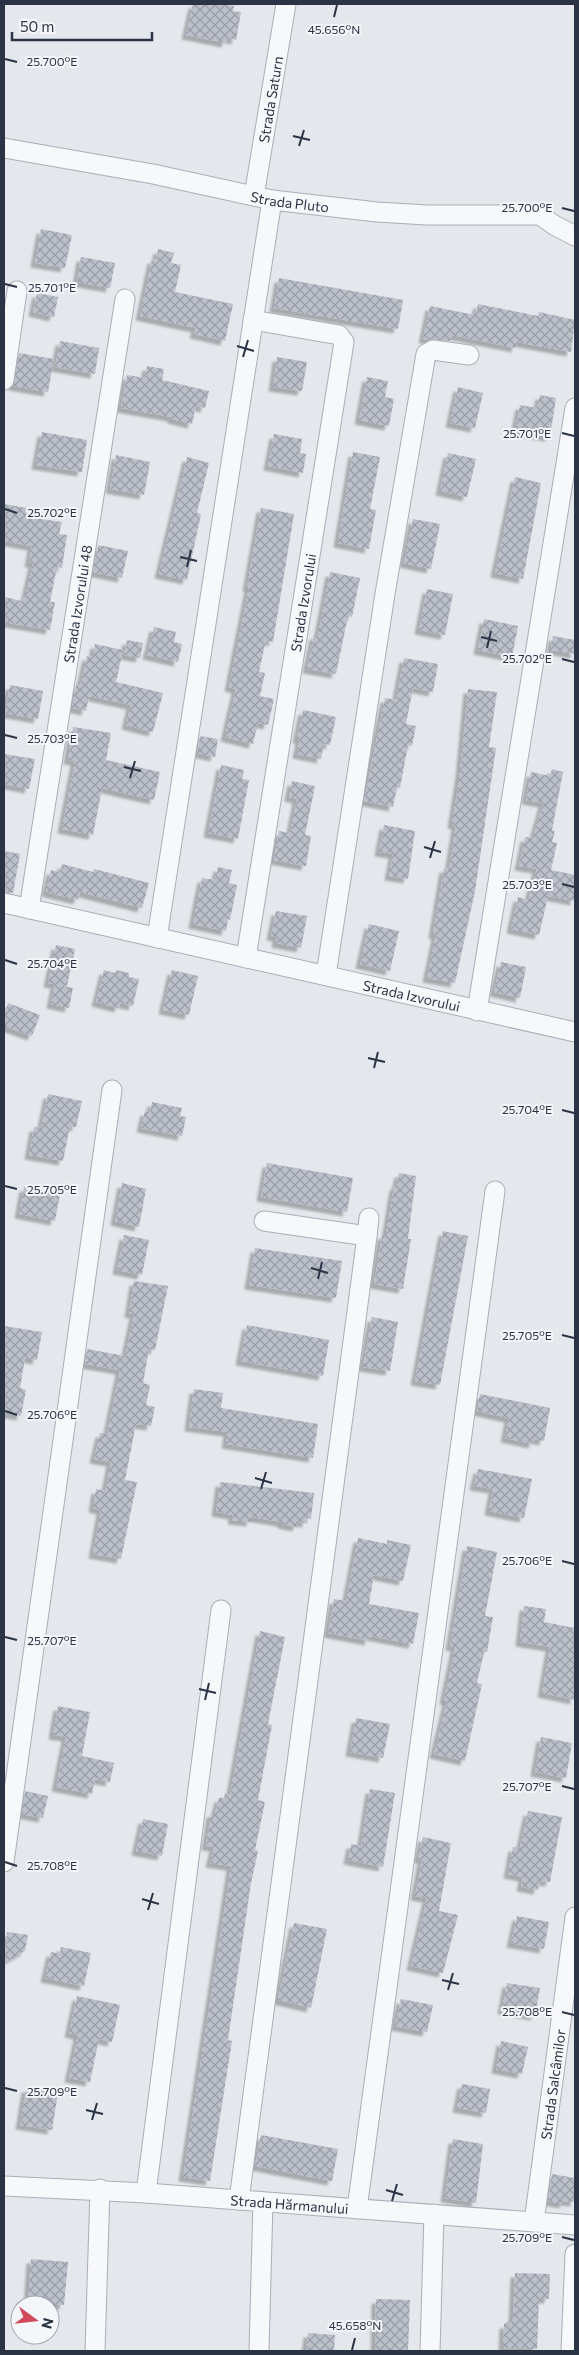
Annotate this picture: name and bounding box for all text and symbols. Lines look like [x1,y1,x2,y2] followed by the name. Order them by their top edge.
[12,10,152,42] scale bar
[20,17,54,35] text: 50 m
[308,22,360,36] text: 45.656°N
[27,54,77,68] text: 25.700°E
[255,55,286,144] street label: Strada Saturn
[249,187,330,215] street label: Strada Pluto
[502,200,552,214] text: 25.700°E
[28,280,76,294] text: 25.701°E
[503,426,551,440] text: 25.701°E
[27,505,77,519] text: 25.702°E
[59,544,95,664] street label: Strada Izvorului 48
[286,552,319,653] street label: Strada Izvorului
[502,651,552,665] text: 25.702°E
[27,731,77,745] text: 25.703°E
[502,877,552,891] text: 25.703°E
[27,956,77,970] text: 25.704°E
[361,976,462,1014] street label: Strada Izvorului
[502,1102,552,1116] text: 25.704°E
[27,1182,77,1196] text: 25.705°E
[502,1328,552,1342] text: 25.705°E
[27,1407,77,1421] text: 25.706°E
[502,1553,552,1567] text: 25.706°E
[27,1633,77,1647] text: 25.707°E
[502,1779,552,1793] text: 25.707°E
[27,1858,77,1872] text: 25.708°E
[502,2004,552,2018] text: 25.708°E
[537,2028,568,2141] street label: Strada Salcâmilor
[27,2084,77,2098] text: 25.709°E
[230,2191,349,2217] street label: Strada Hărmanului
[502,2230,552,2244] text: 25.709°E
[10,2295,60,2345] north arrow
[38,2316,58,2331] text: N
[329,2318,381,2332] text: 45.658°N

